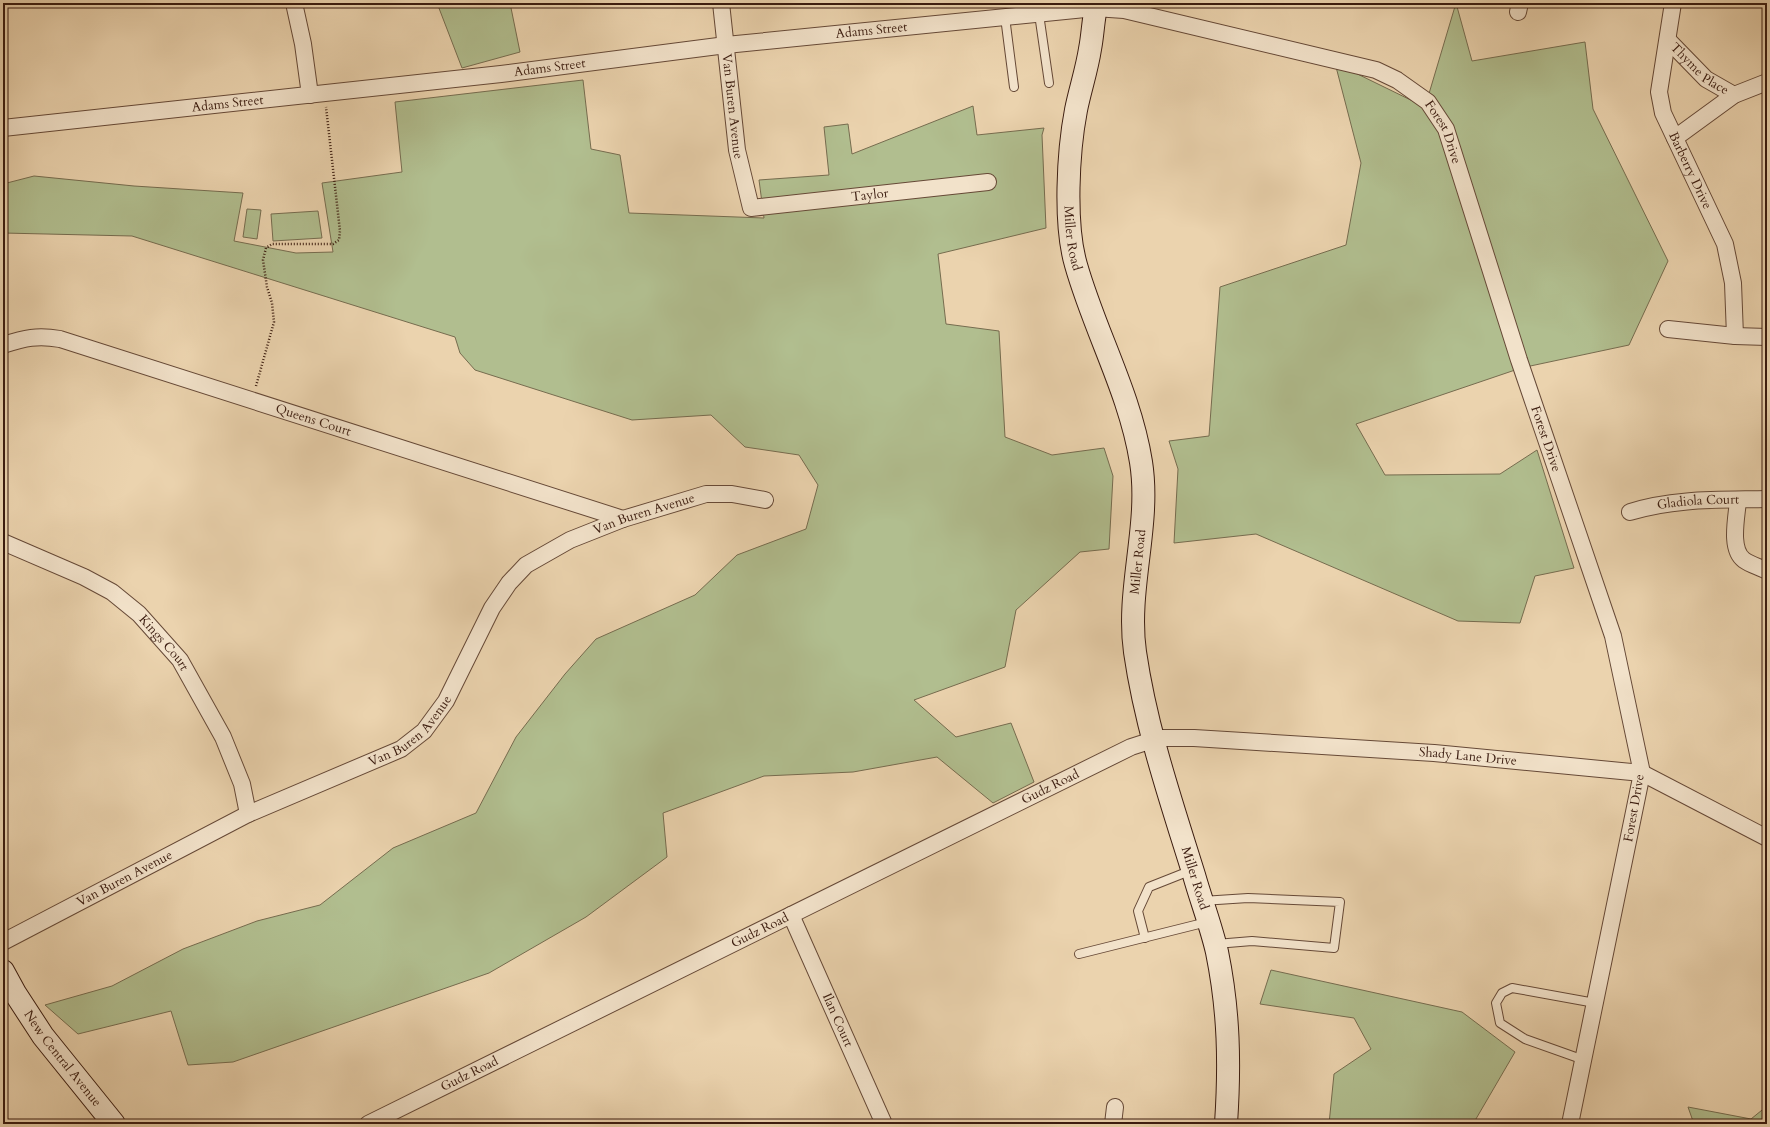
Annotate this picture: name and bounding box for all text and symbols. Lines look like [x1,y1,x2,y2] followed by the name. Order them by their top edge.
[835,18,908,43] street label: Adams Street
[1666,39,1732,99] street label: Thyme Place
[718,53,748,161] street label: Van Buren Avenue
[513,54,587,81] street label: Adams Street
[191,91,264,116] street label: Adams Street
[1420,97,1465,166] street label: Forest Drive
[1664,129,1716,212] street label: Barberry Drive
[850,184,889,206] street label: Taylor
[1059,205,1086,273] street label: Miller Road
[273,399,353,441] street label: Queens Court
[1526,403,1565,474] street label: Forest Drive
[591,489,697,539] street label: Van Buren Avenue
[1656,490,1739,514] street label: Gladiola Court
[1126,529,1150,595] street label: Miller Road
[135,611,193,674] street label: Kings Court
[366,693,456,771] street label: Van Buren Avenue
[1418,743,1518,770] street label: Shady Lane Drive
[1018,765,1082,809] street label: Gudz Road
[1619,773,1649,843] street label: Forest Drive
[1177,844,1213,912] street label: Miller Road
[73,846,176,911] street label: Van Buren Avenue
[728,909,792,952] street label: Gudz Road
[818,990,858,1050] street label: Ilan Court
[20,1007,106,1111] street label: New Central Avenue
[437,1052,501,1096] street label: Gudz Road

